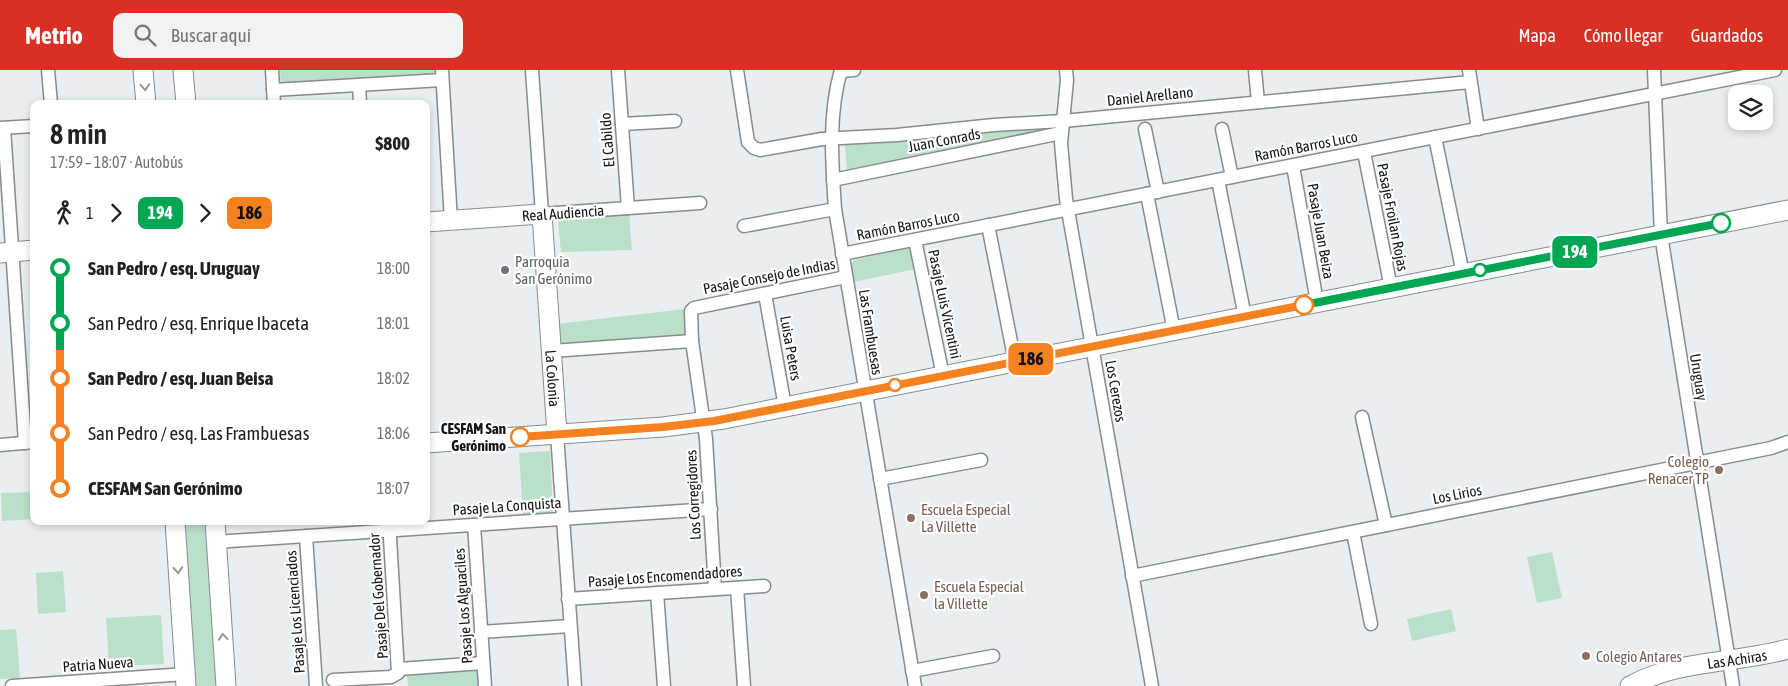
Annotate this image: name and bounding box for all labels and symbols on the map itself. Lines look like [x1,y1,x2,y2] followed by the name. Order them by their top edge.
[139,83,150,91] one-way arrow
[1106,83,1194,109] street label: Daniel Arellano
[597,112,617,168] street label: El Cabildo
[907,125,981,155] street label: Juan Conrads
[1253,128,1359,164] street label: Ramón Barros Luco
[1374,161,1412,273] street label: Pasaje Froilan Rojas
[1304,182,1338,280] street label: Pasaje Juan Beiza
[521,202,605,224] street label: Real Audiencia
[855,207,961,243] street label: Ramón Barros Luco
[1711,213,1731,233] unlabelled marker
[1546,236,1604,268] line badge: 194
[925,248,965,360] street label: Pasaje Luis Vicentini
[515,253,592,287] place label: Parroquia San Gerónimo
[701,255,837,297] street label: Pasaje Consejo de Indias
[1473,263,1487,277] unlabelled marker
[499,264,511,276] marker: Parroquia San Gerónimo
[856,288,886,376] street label: Las Frambuesas
[1294,295,1314,315] unlabelled marker
[777,314,805,382] street label: Luisa Peters
[1002,343,1060,375] line badge: 186
[543,349,564,408] street label: La Colonia
[1687,352,1711,402] street label: Uruguay
[1102,359,1130,423] street label: Los Cerezos
[888,378,902,392] unlabelled marker
[441,420,506,454] place label: CESFAM San Gerónimo
[510,427,530,447] marker: CESFAM San Gerónimo
[682,449,704,541] street label: Los Corregidores
[1648,453,1709,487] place label: Colegio Renacer TP
[1713,464,1725,476] marker: Colegio Renacer TP
[1431,481,1483,507] street label: Los Lirios
[452,494,562,518] street label: Pasaje La Conquista
[921,501,1011,535] place label: Escuela Especial La Villette
[905,512,917,524] marker: Escuela Especial La Villette
[365,532,391,659] street label: Pasaje Del Gobernador
[450,548,476,664] street label: Pasaje Los Alguaciles
[282,550,308,674] street label: Pasaje Los Licenciados
[587,562,743,590] street label: Pasaje Los Encomendadores
[173,566,184,574] one-way arrow
[934,578,1024,612] place label: Escuela Especial la Villette
[918,589,930,601] marker: Escuela Especial la Villette
[217,633,228,641] one-way arrow
[1706,646,1768,671] street label: Las Achiras
[1596,648,1682,665] place label: Colegio Antares
[1580,650,1592,662] marker: Colegio Antares
[62,653,134,675] street label: Patria Nueva

